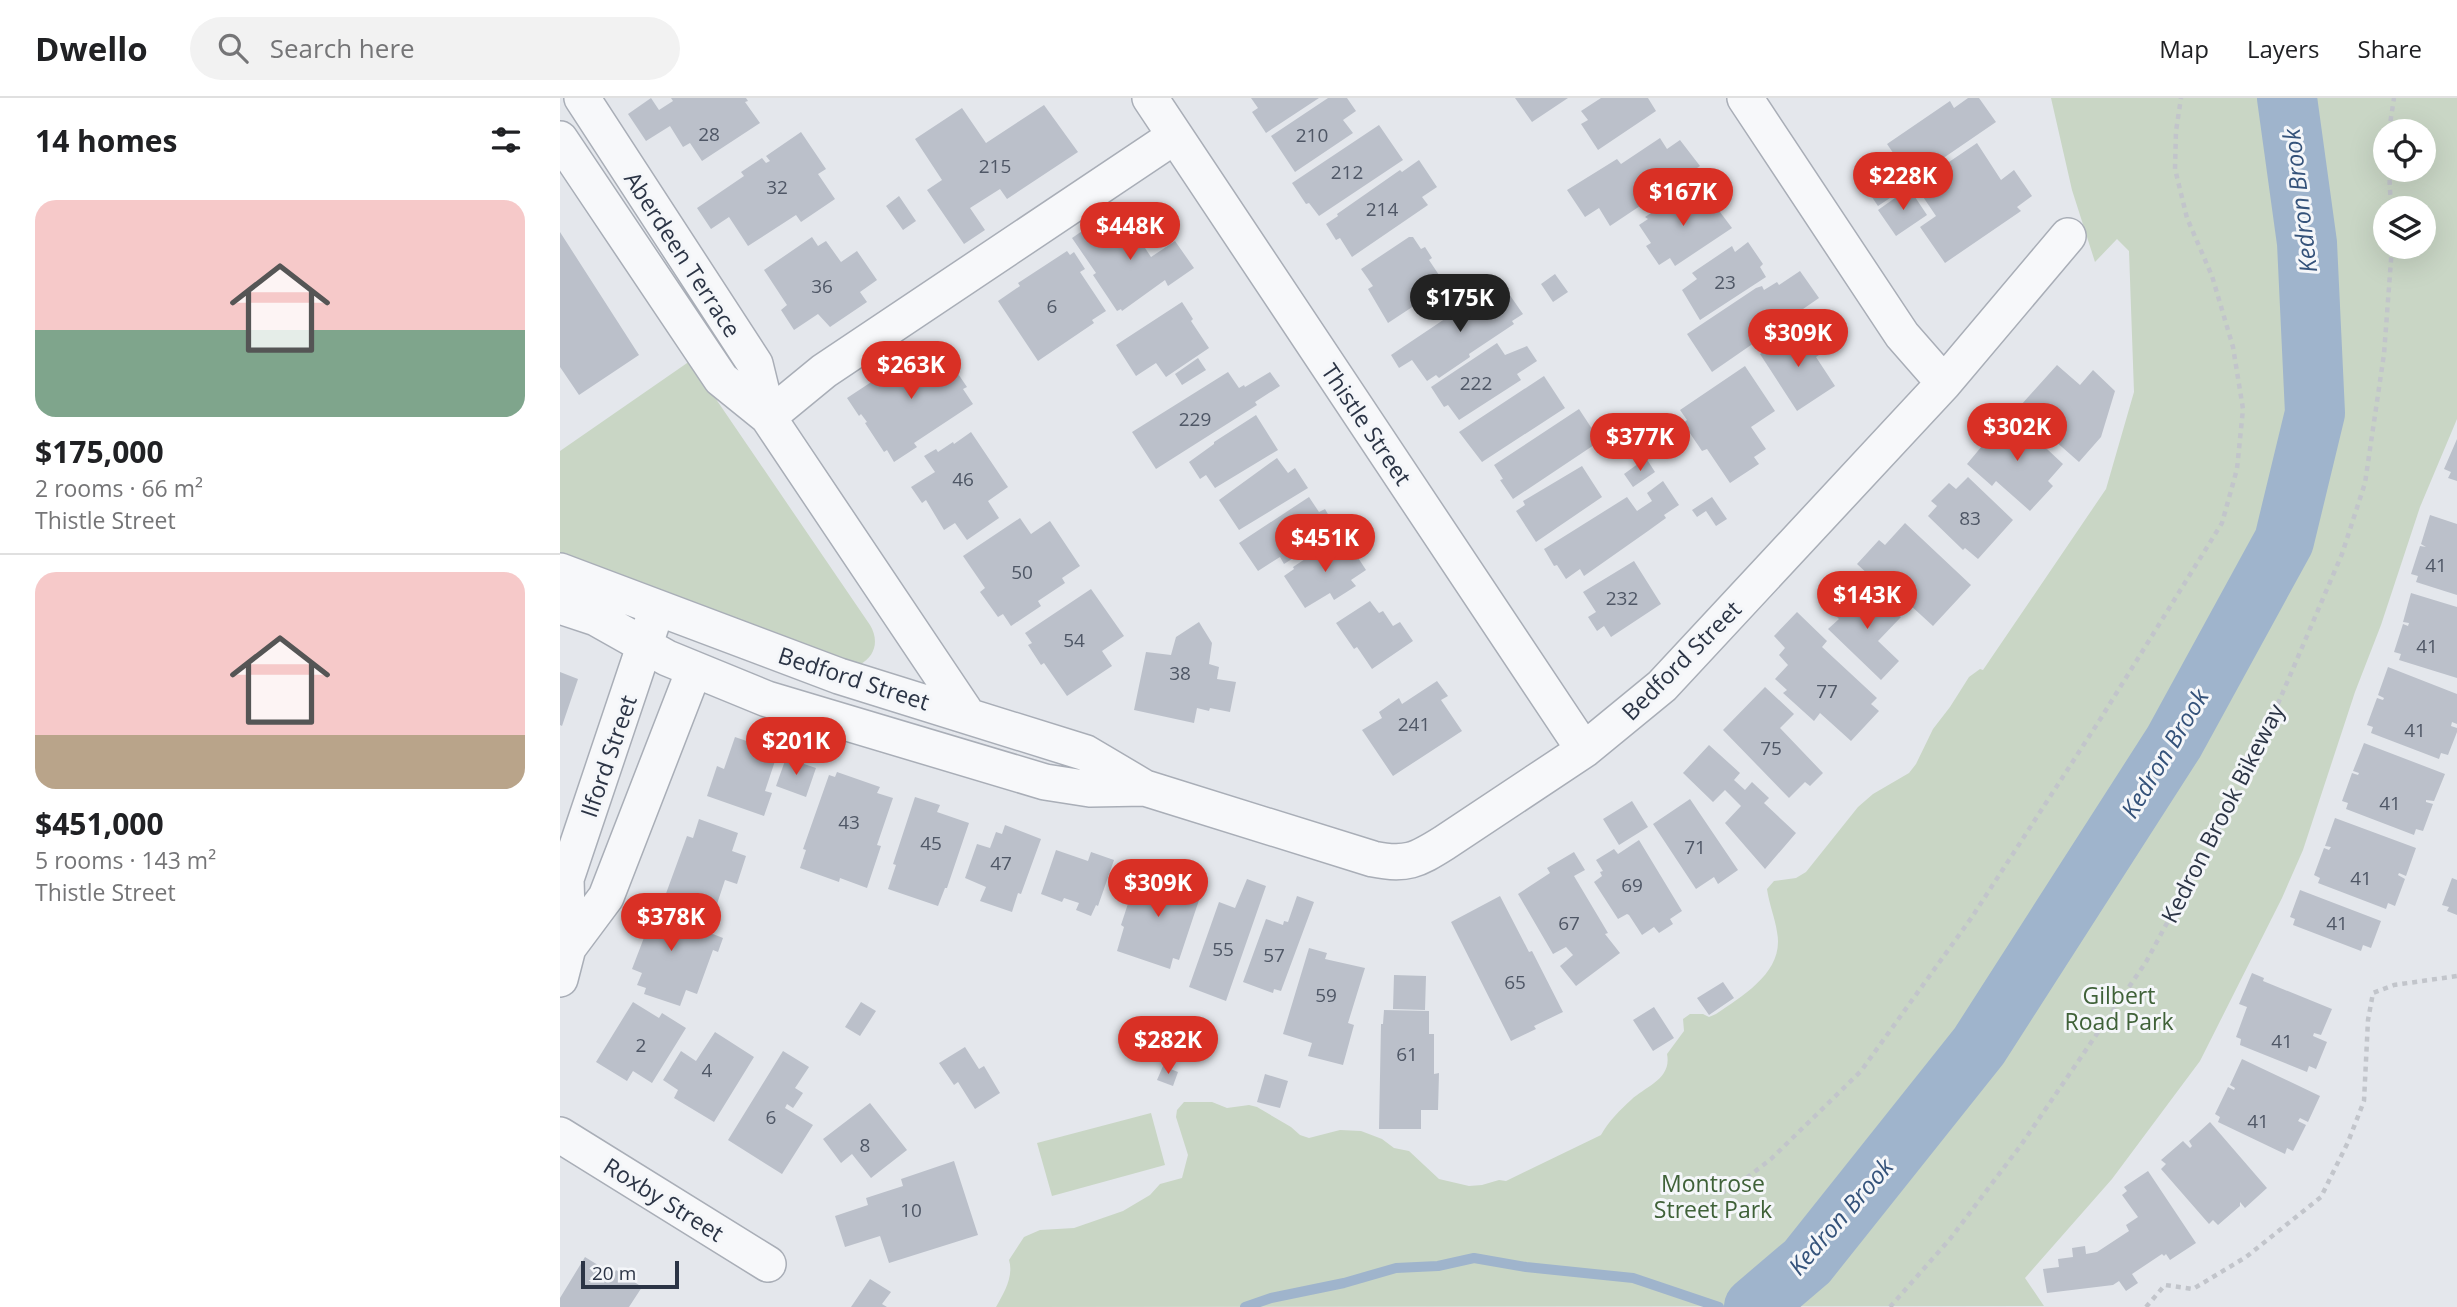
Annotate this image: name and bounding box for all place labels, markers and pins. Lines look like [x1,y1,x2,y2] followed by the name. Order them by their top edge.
[1854,152,1952,212] pin: $228K
[1634,169,1732,228] pin: $167K
[1081,202,1179,262] pin: $448K
[1411,274,1509,334] pin: $175K
[1749,310,1847,369] pin: $309K
[862,342,960,401] pin: $263K
[1968,404,2066,463] pin: $302K
[1591,414,1689,473] pin: $377K
[1276,514,1374,574] pin: $451K
[1818,572,1916,631] pin: $143K
[747,718,845,777] pin: $201K
[1109,860,1207,919] pin: $309K
[622,894,720,953] pin: $378K
[1119,1016,1217,1076] pin: $282K

